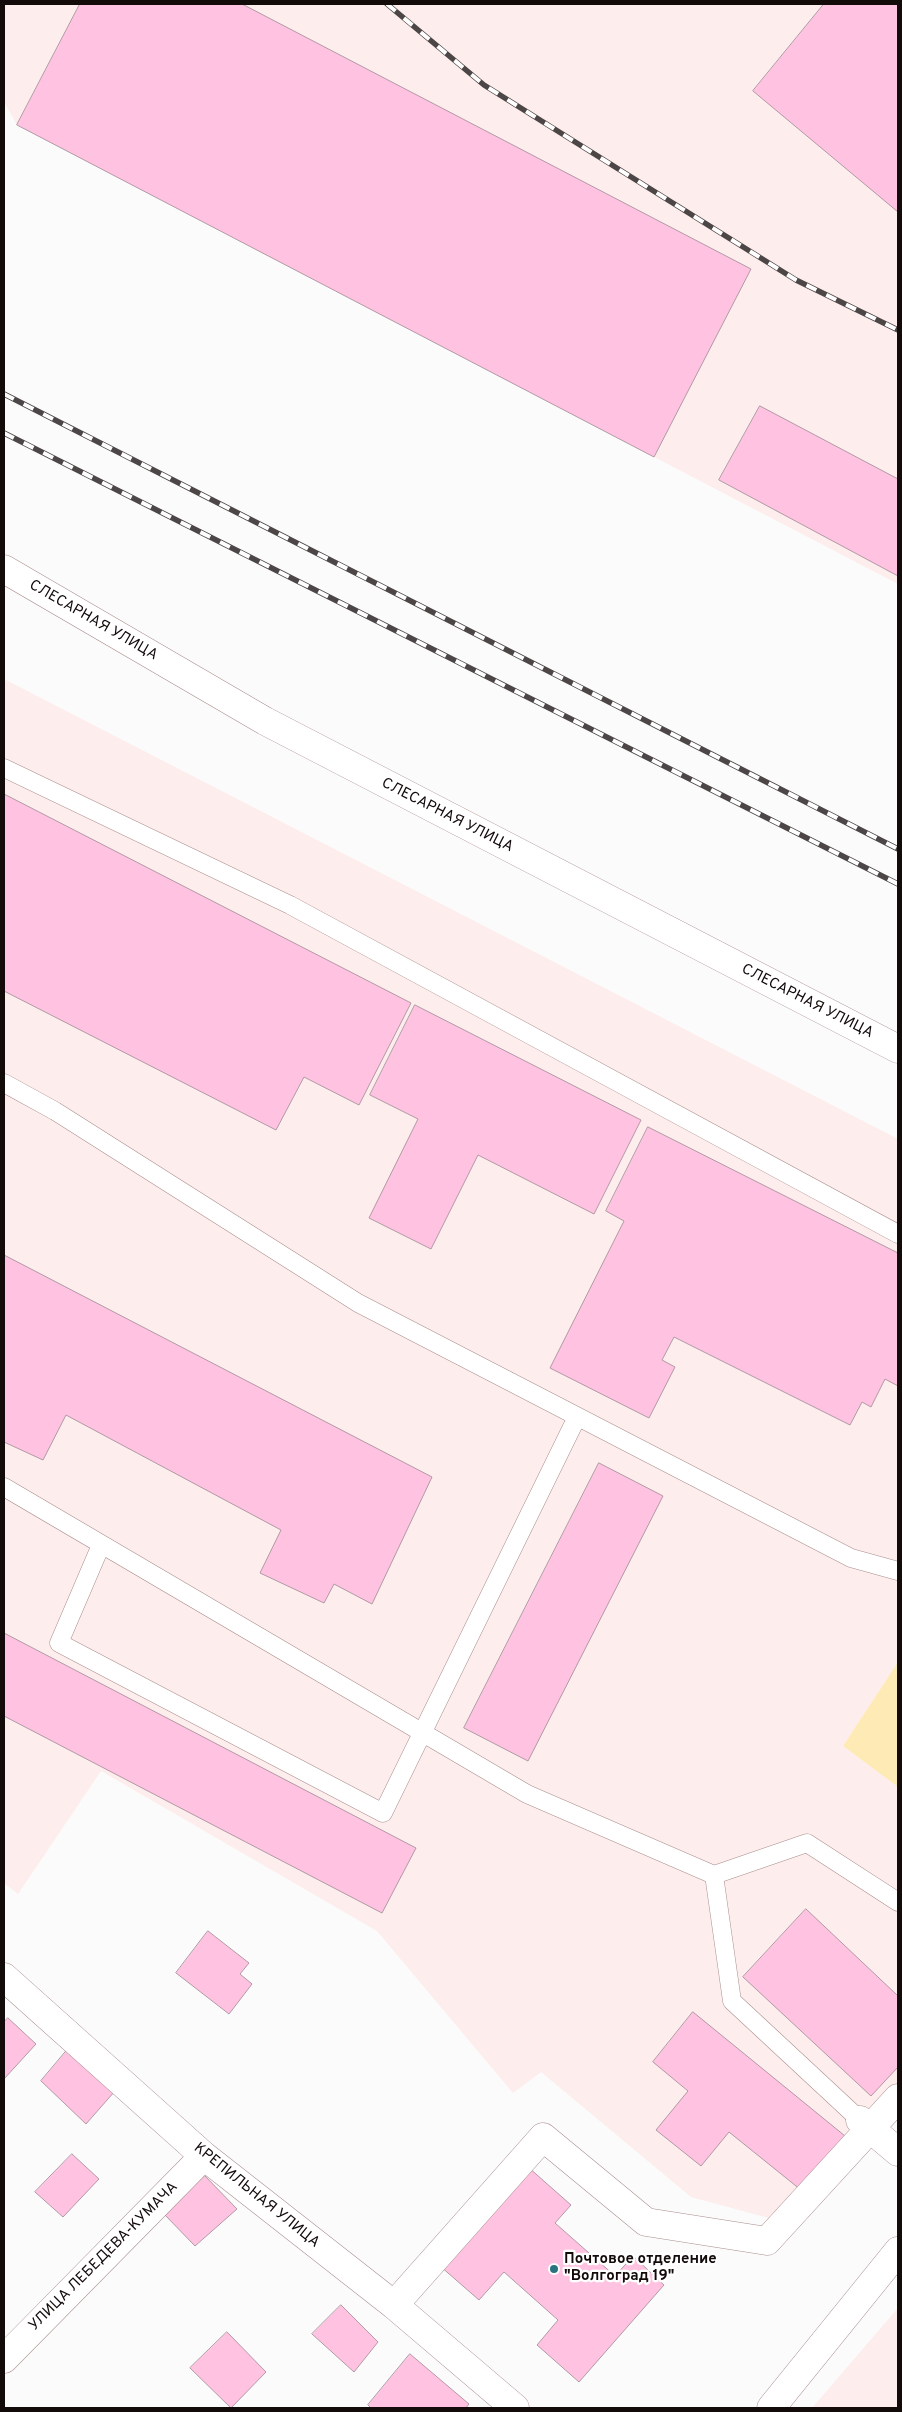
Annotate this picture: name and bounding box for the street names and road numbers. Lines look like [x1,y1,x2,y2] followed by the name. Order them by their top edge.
[25,577,161,665] street label: СЛЕСАРНАЯ УЛИЦА
[378,775,516,857] street label: СЛЕСАРНАЯ УЛИЦА
[738,961,876,1043] street label: СЛЕСАРНАЯ УЛИЦА
[189,2140,323,2252] street label: КРЕПИЛЬНАЯ УЛИЦА
[26,2179,182,2335] street label: УЛИЦА ЛЕБЕДЕВА-КУМАЧА

